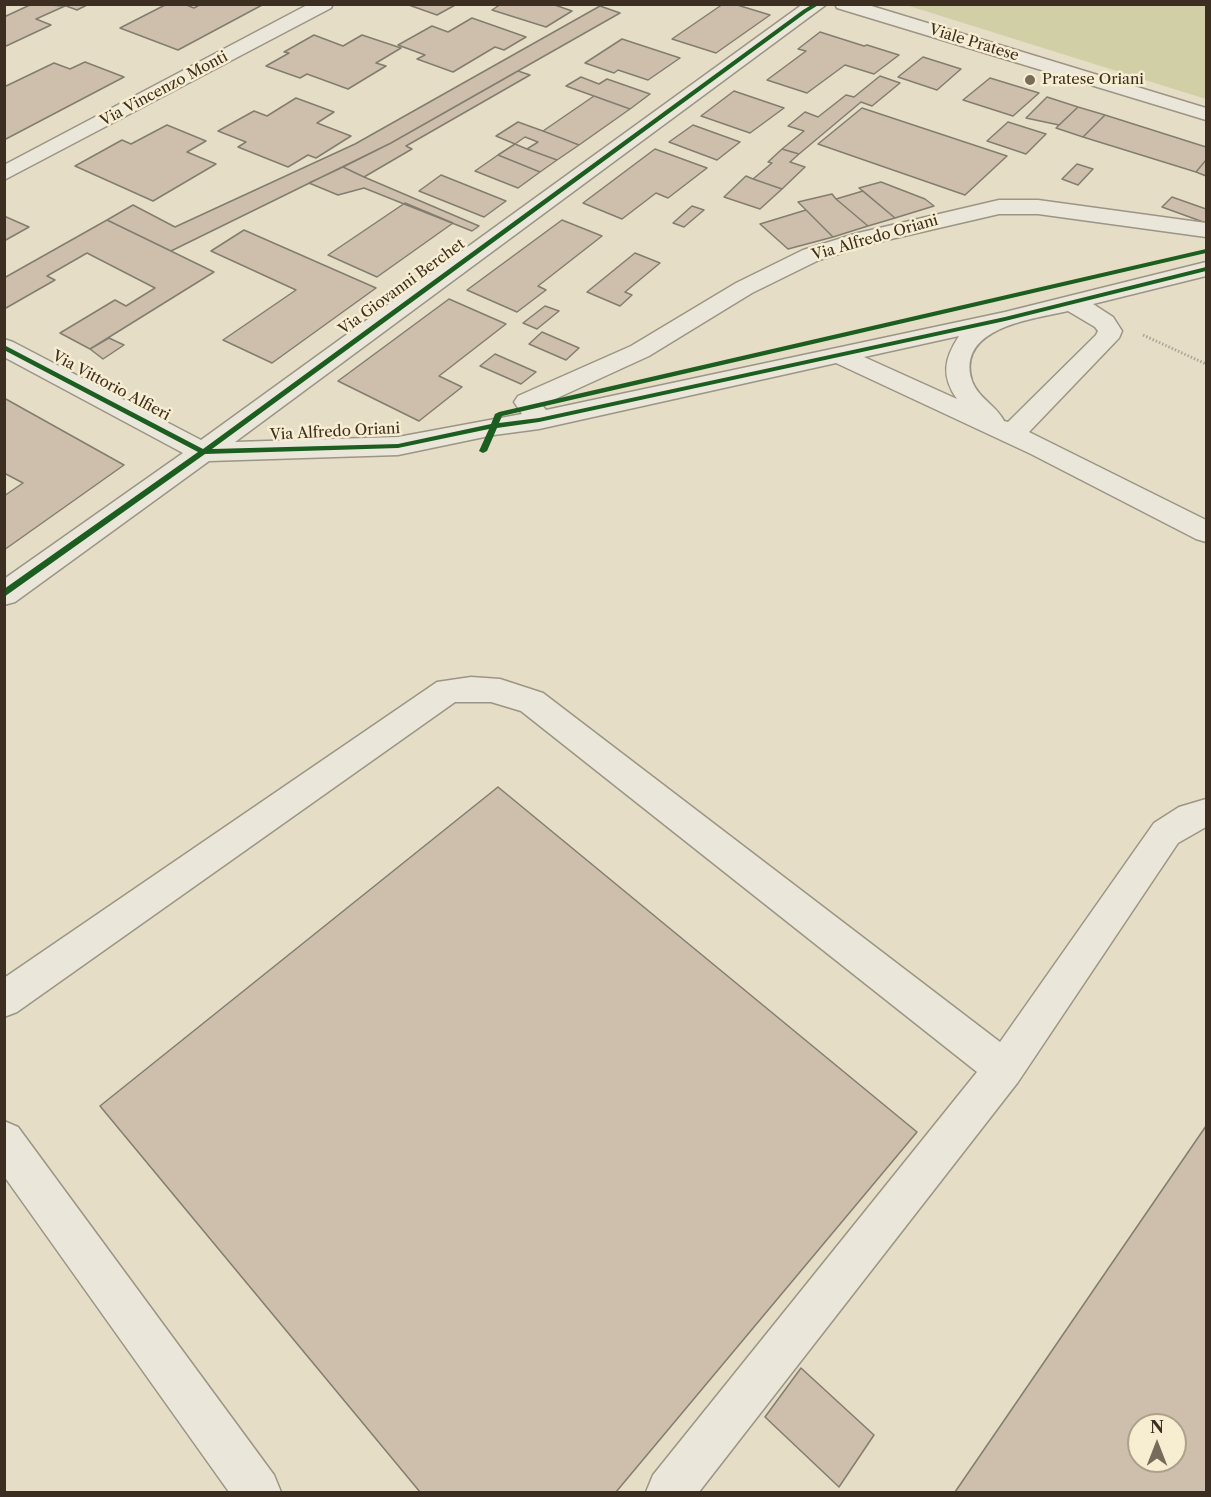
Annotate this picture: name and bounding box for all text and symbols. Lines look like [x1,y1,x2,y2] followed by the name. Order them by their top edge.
[927,21,1021,65] street label: Viale Pratese
[97,48,231,130] street label: Via Vincenzo Monti
[1042,71,1144,89] place label: Pratese Oriani
[1023,73,1037,87] marker: Pratese Oriani
[810,211,940,265] street label: Via Alfredo Oriani
[335,235,469,339] street label: Via Giovanni Berchet
[49,347,173,425] street label: Via Vittorio Alfieri
[269,420,401,444] street label: Via Alfredo Oriani
[1127,1413,1187,1473] north arrow
[1150,1417,1164,1437] text: N

